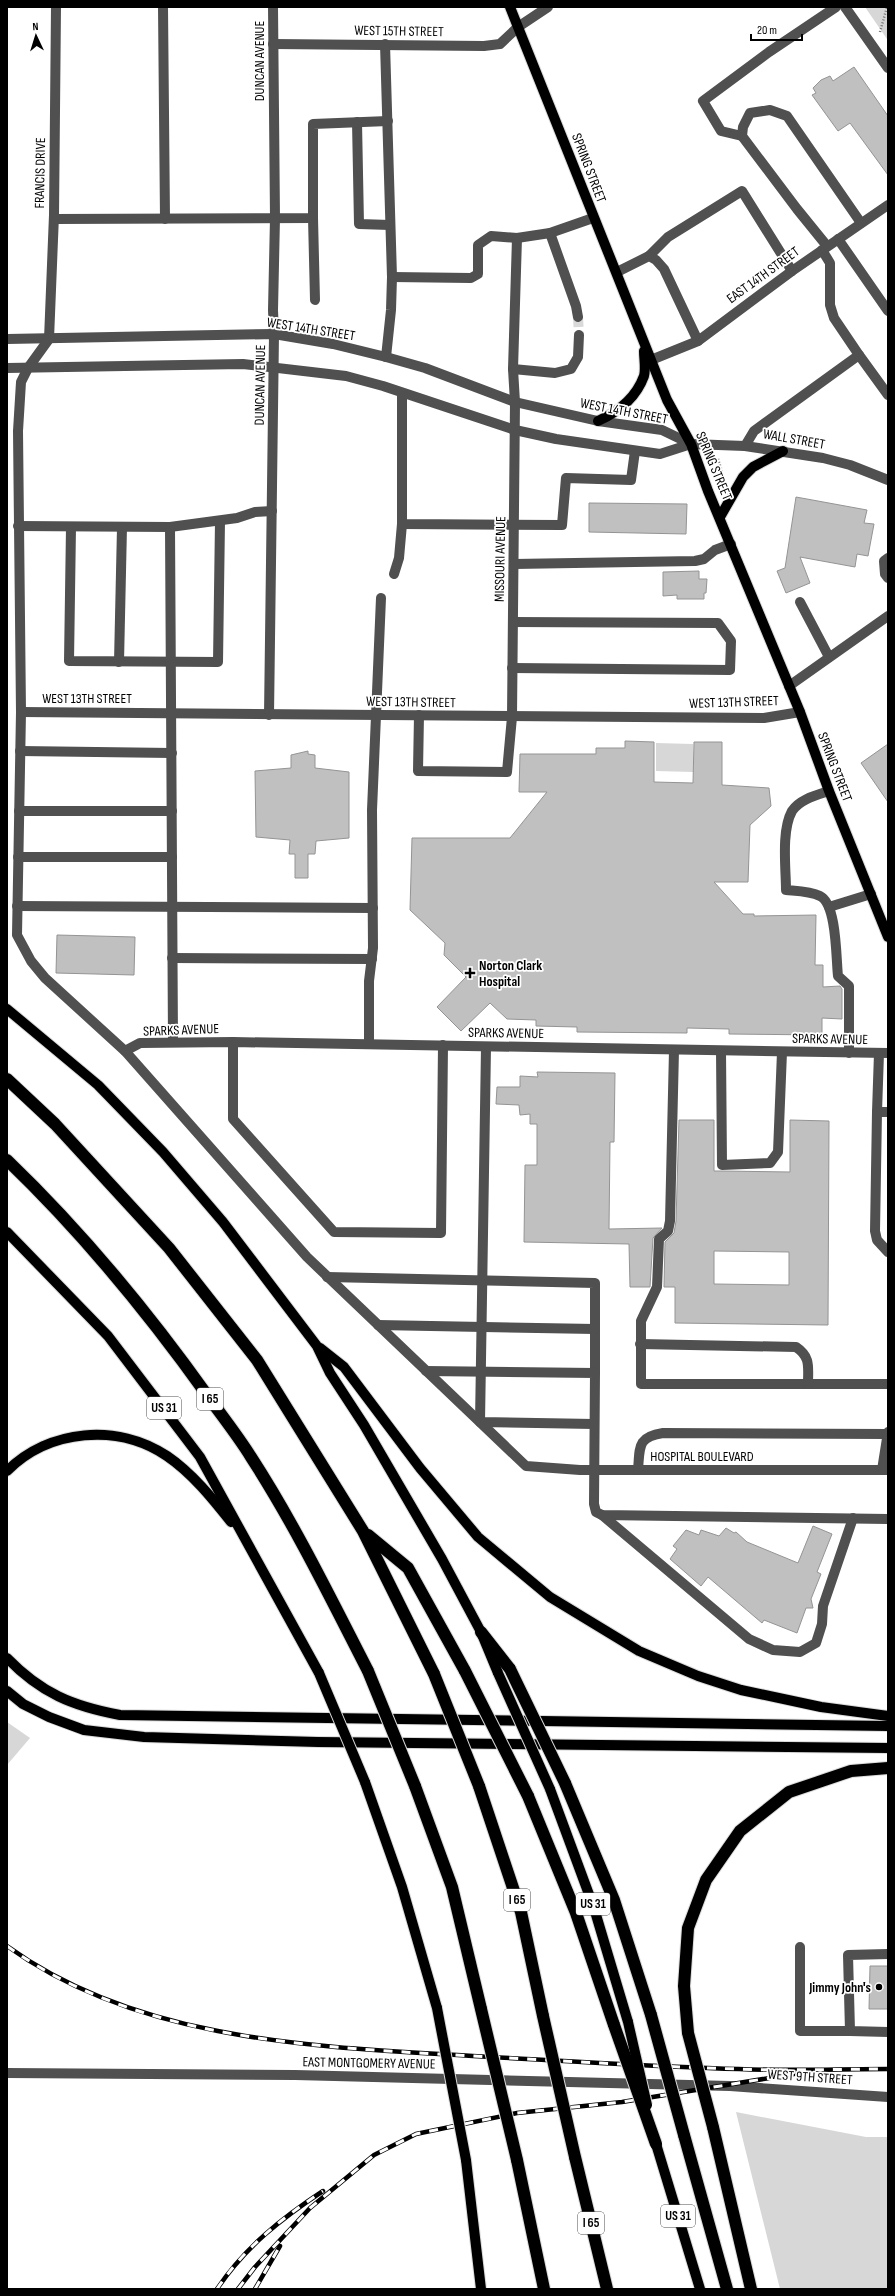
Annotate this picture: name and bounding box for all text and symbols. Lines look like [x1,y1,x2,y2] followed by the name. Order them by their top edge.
[16,16,56,56] north arrow
[751,16,802,42] scale bar
[32,20,39,33] text: N
[251,20,268,101] street label: DUNCAN AVENUE
[354,22,444,40] street label: WEST 15TH STREET
[757,23,777,38] text: 20 m
[568,131,610,205] street label: SPRING STREET
[31,137,49,209] street label: FRANCIS DRIVE
[723,243,803,307] street label: EAST 14TH STREET
[266,314,357,344] street label: WEST 14TH STREET
[251,344,269,425] street label: DUNCAN AVENUE
[579,394,670,428] street label: WEST 14TH STREET
[762,425,827,453] street label: WALL STREET
[692,429,736,503] street label: SPRING STREET
[491,516,509,602] street label: MISSOURI AVENUE
[42,690,132,707] street label: WEST 13TH STREET
[689,692,779,712] street label: WEST 13TH STREET
[366,693,456,711] street label: WEST 13TH STREET
[814,730,856,804] street label: SPRING STREET
[479,957,542,990] place label: Norton Clark Hospital
[464,967,476,979] marker: Norton Clark Hospital
[143,1020,220,1040] street label: SPARKS AVENUE
[468,1024,544,1042] street label: SPARKS AVENUE
[792,1030,868,1048] street label: SPARKS AVENUE
[197,1388,223,1410] road number: I 65
[147,1397,181,1419] road number: US 31
[650,1448,754,1465] street label: HOSPITAL BOULEVARD
[504,1889,530,1911] road number: I 65
[576,1893,610,1915] road number: US 31
[808,1979,871,1996] place label: Jimmy John's
[874,1982,884,1992] marker: Jimmy John's
[302,2053,436,2073] street label: EAST MONTGOMERY AVENUE
[767,2066,853,2088] street label: WEST 9TH STREET
[661,2205,695,2227] road number: US 31
[578,2212,604,2234] road number: I 65

